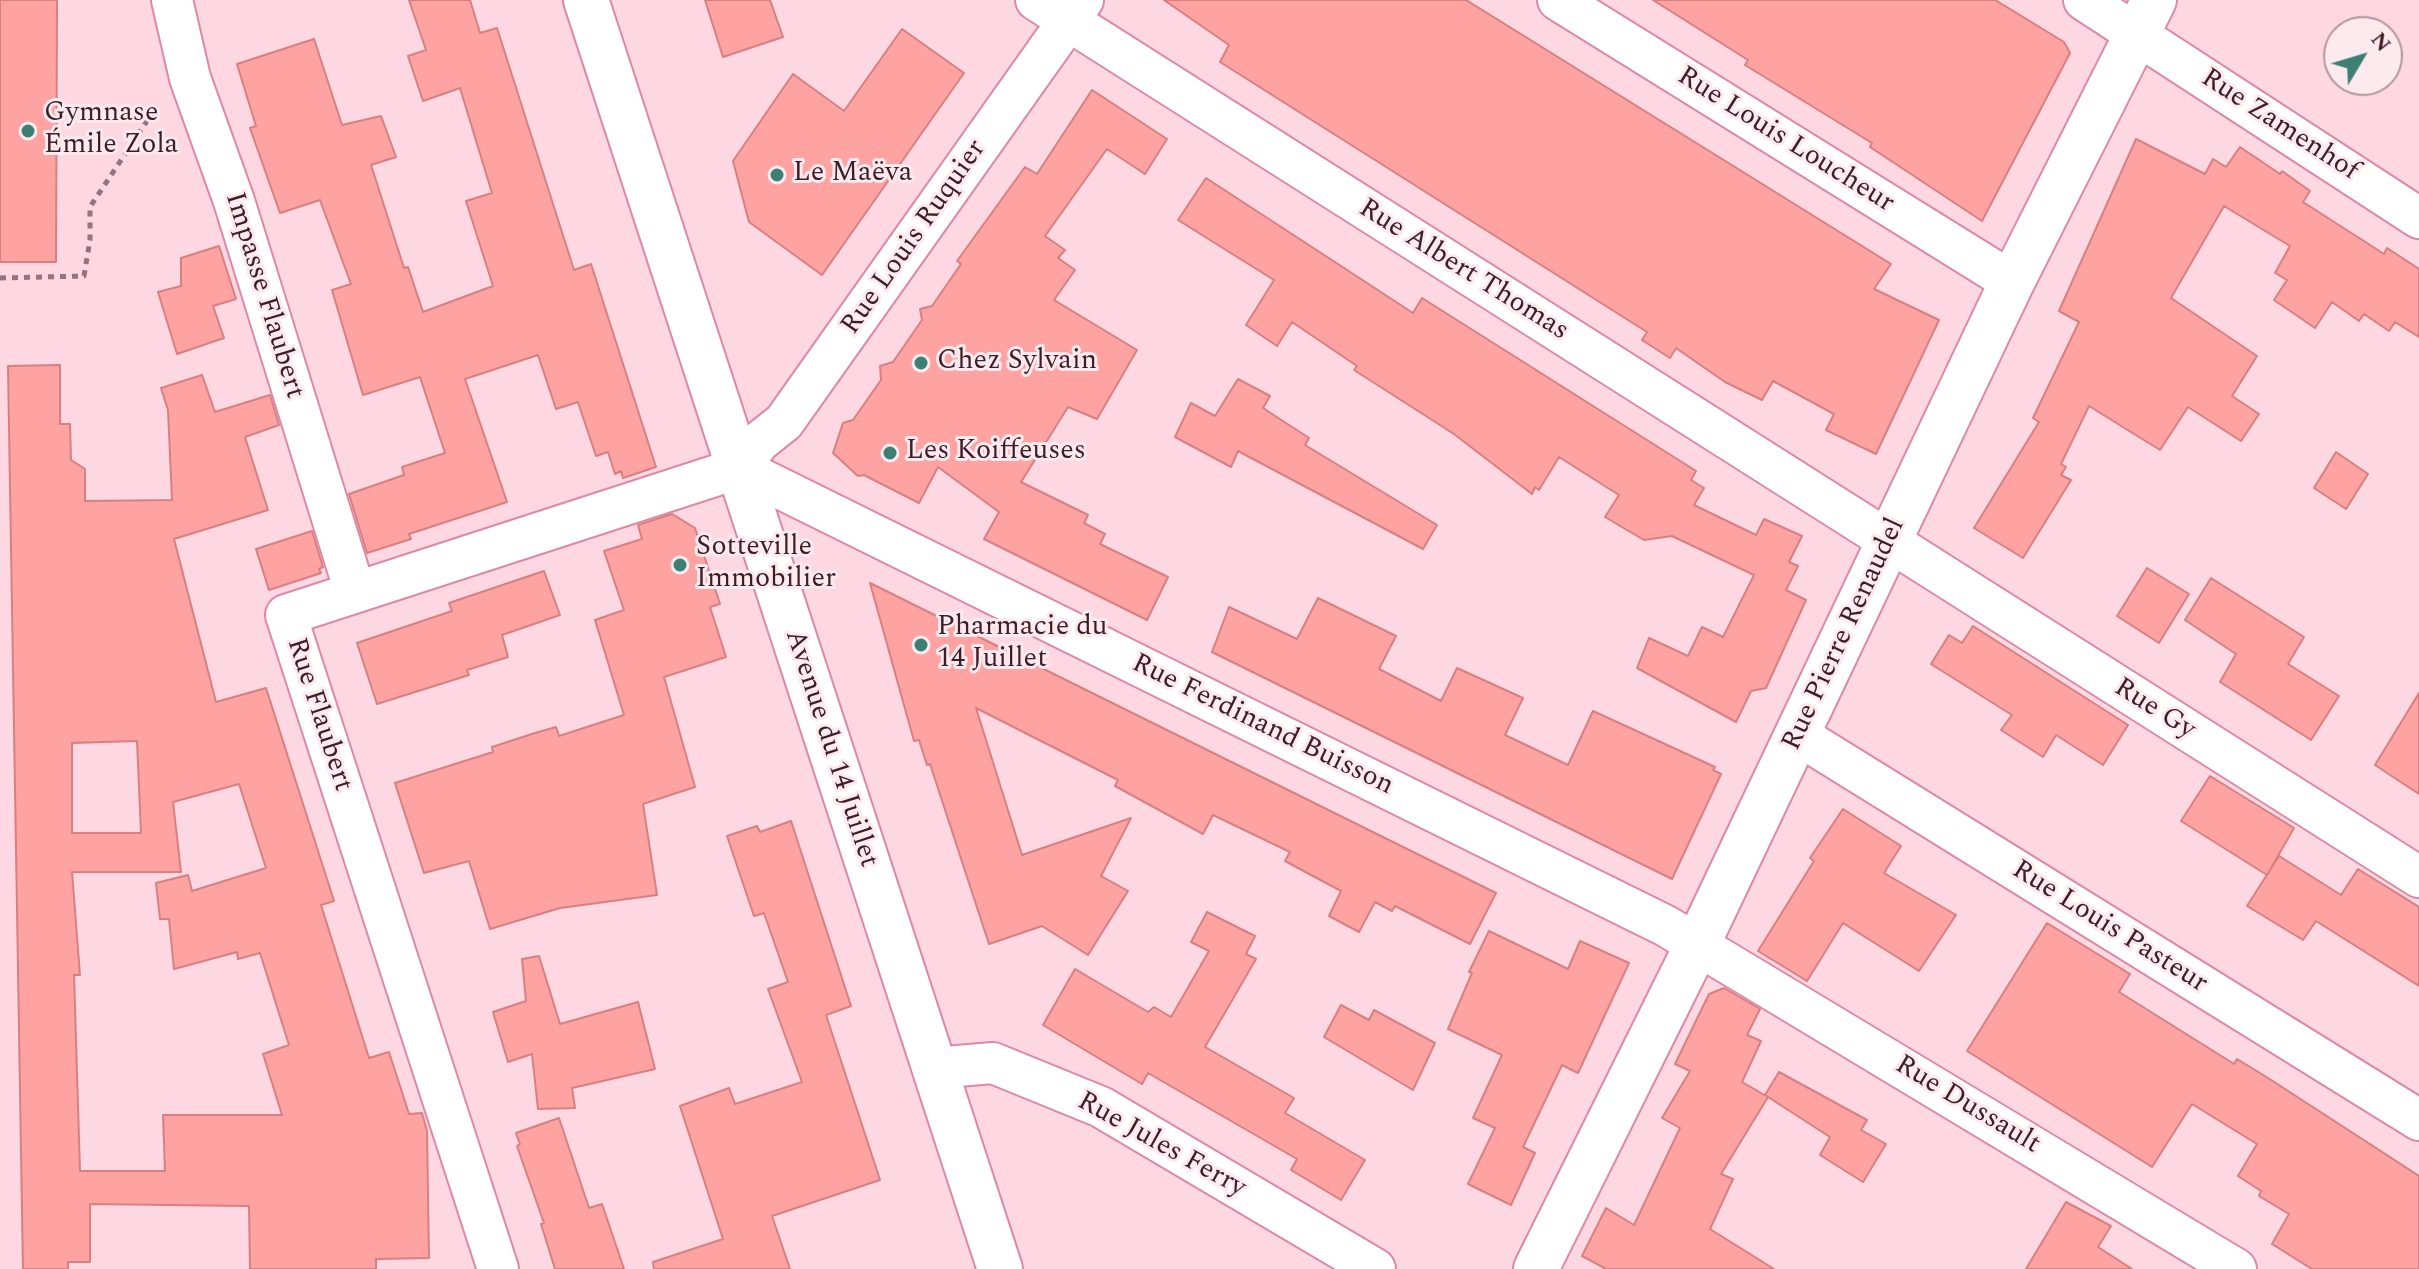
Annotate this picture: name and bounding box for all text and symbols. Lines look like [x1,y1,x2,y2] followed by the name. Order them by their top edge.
[2323,16,2403,96] north arrow
[2362,25,2399,59] text: N
[1670,61,1900,221] street label: Rue Louis Loucheur
[2194,62,2364,190] street label: Rue Zamenhof
[44,98,178,164] place label: Gymnase Émile Zola
[19,122,37,140] marker: Gymnase Émile Zola
[835,134,995,342] street label: Rue Louis Ruquier
[793,158,912,192] place label: Le Maëva
[768,166,786,184] marker: Le Maëva
[216,189,310,403] street label: Impasse Flaubert
[1352,193,1574,349] street label: Rue Albert Thomas
[937,346,1097,380] place label: Chez Sylvain
[912,354,930,372] marker: Chez Sylvain
[906,436,1086,470] place label: Les Koiffeuses
[881,444,899,462] marker: Les Koiffeuses
[1776,513,1914,757] street label: Rue Pierre Renaudel
[696,532,836,598] place label: Sotteville Immobilier
[671,556,689,574] marker: Sotteville Immobilier
[937,612,1108,678] place label: Pharmacie du 14 Juillet
[776,626,884,872] street label: Avenue du 14 Juillet
[277,634,359,796] street label: Rue Flaubert
[912,636,930,654] marker: Pharmacie du 14 Juillet
[1126,648,1398,804] street label: Rue Ferdinand Buisson
[2107,672,2201,748] street label: Rue Gy
[2005,854,2213,1002] street label: Rue Louis Pasteur
[1888,1049,2046,1163] street label: Rue Dussault
[1071,1086,1251,1206] street label: Rue Jules Ferry

